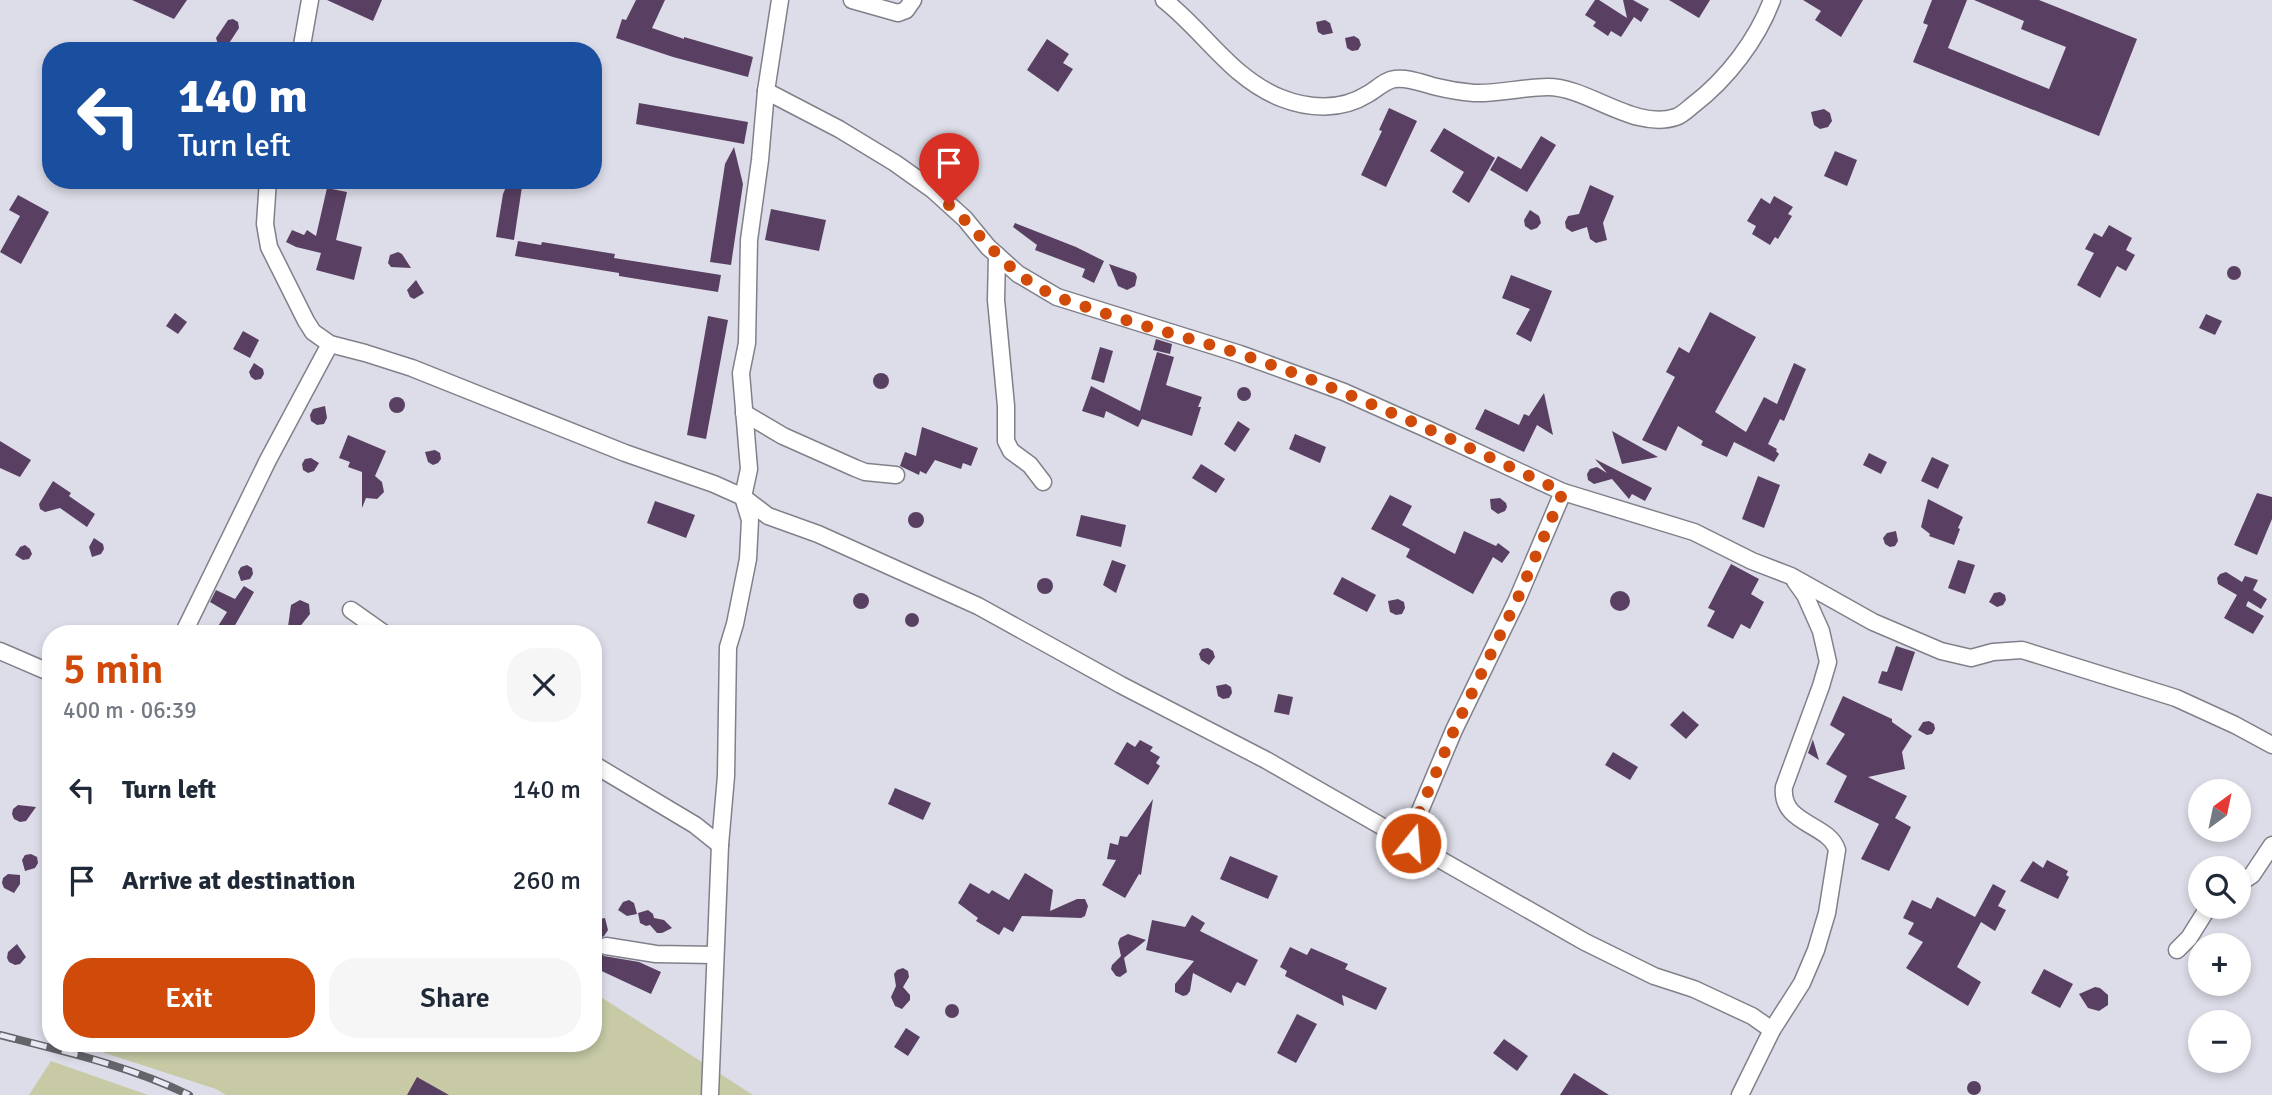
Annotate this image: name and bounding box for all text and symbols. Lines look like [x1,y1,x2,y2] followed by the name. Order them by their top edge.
[178,66,308,126] text: 140 m
[63,70,154,161] icon: left
[178,126,291,165] text: Turn left
[919,133,979,205] pin
[930,144,968,182] icon: arrive
[63,644,164,695] text: 5 min
[507,648,581,722] button: close
[63,696,197,725] text: 400 m · 06:39
[63,771,101,809] icon: left
[122,774,216,806] text: Turn left
[512,774,581,806] text: 140 m
[2188,779,2250,842] north arrow
[2188,779,2251,1073] map controls
[1374,806,1448,880] position arrow
[2188,856,2251,919] button: search
[63,862,101,900] icon: arrive
[122,865,355,897] text: Arrive at destination
[512,865,581,897] text: 260 m
[2188,933,2251,996] button: +
[63,958,315,1038] button: Exit
[329,958,581,1038] button: Share
[2188,1010,2251,1073] button: −

